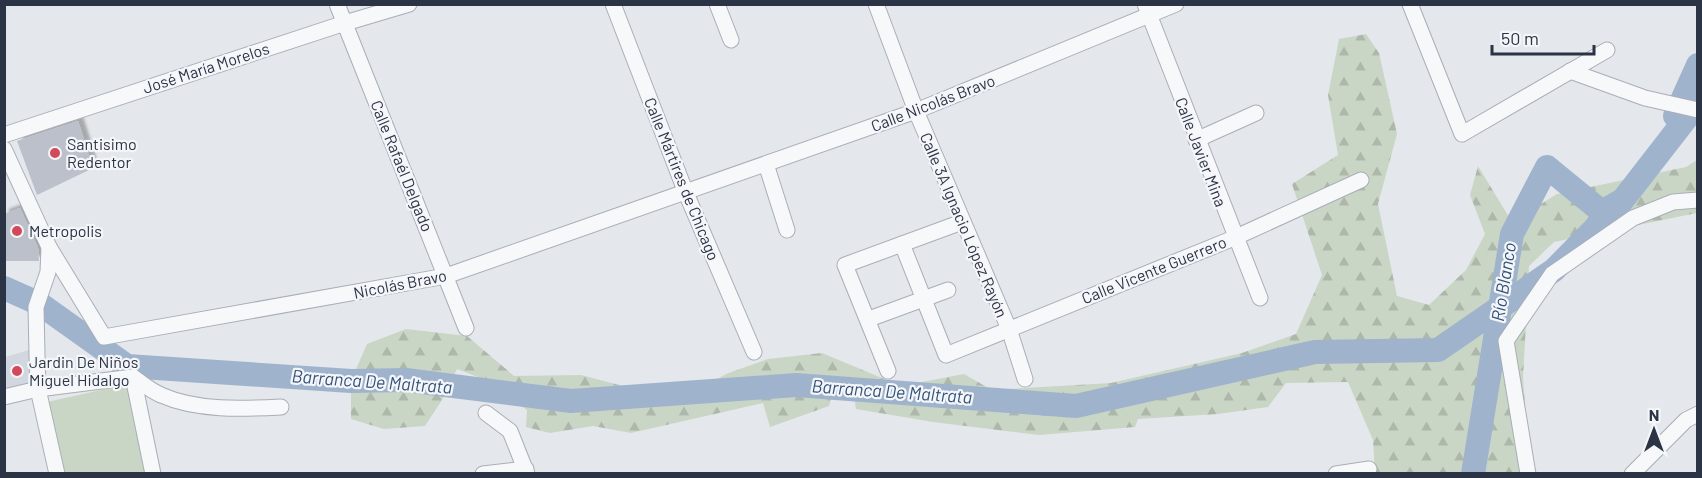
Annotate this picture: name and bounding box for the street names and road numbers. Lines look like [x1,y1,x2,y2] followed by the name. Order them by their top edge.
[140,38,272,97] street label: José María Morelos
[868,70,998,135] street label: Calle Nicolás Bravo
[1172,94,1231,209] street label: Calle Javier Mina
[641,95,724,263] street label: Calle Mártires de Chicago
[367,97,438,234] street label: Calle Rafaél Delgado
[917,129,1012,320] street label: Calle 3A Ignacio López Rayón
[1079,232,1229,307] street label: Calle Vicente Guerrero
[352,265,448,302] street label: Nicolás Bravo

